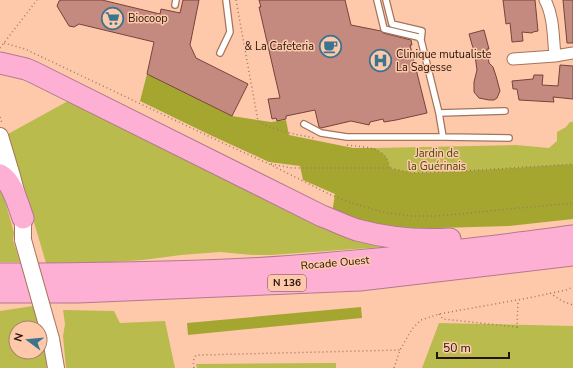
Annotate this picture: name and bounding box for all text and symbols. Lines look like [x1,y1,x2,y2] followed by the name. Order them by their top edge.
[99,5,125,31] supermarket icon: Biocoop
[128,11,168,26] place label: Biocoop
[317,33,343,59] cafe icon: & La Cafeteria
[245,39,314,54] place label: & La Cafeteria
[368,47,394,73] hospital icon: Clinique mutualiste La Sagesse
[396,47,492,75] place label: Clinique mutualiste La Sagesse
[408,146,466,174] park label: Jardin de la Guérinais
[300,253,370,273] street label: Rocade Ouest
[268,275,306,291] road number: N 136
[8,320,48,360] north arrow
[11,331,27,343] text: N
[437,334,509,360] scale bar
[443,340,471,356] text: 50 m

